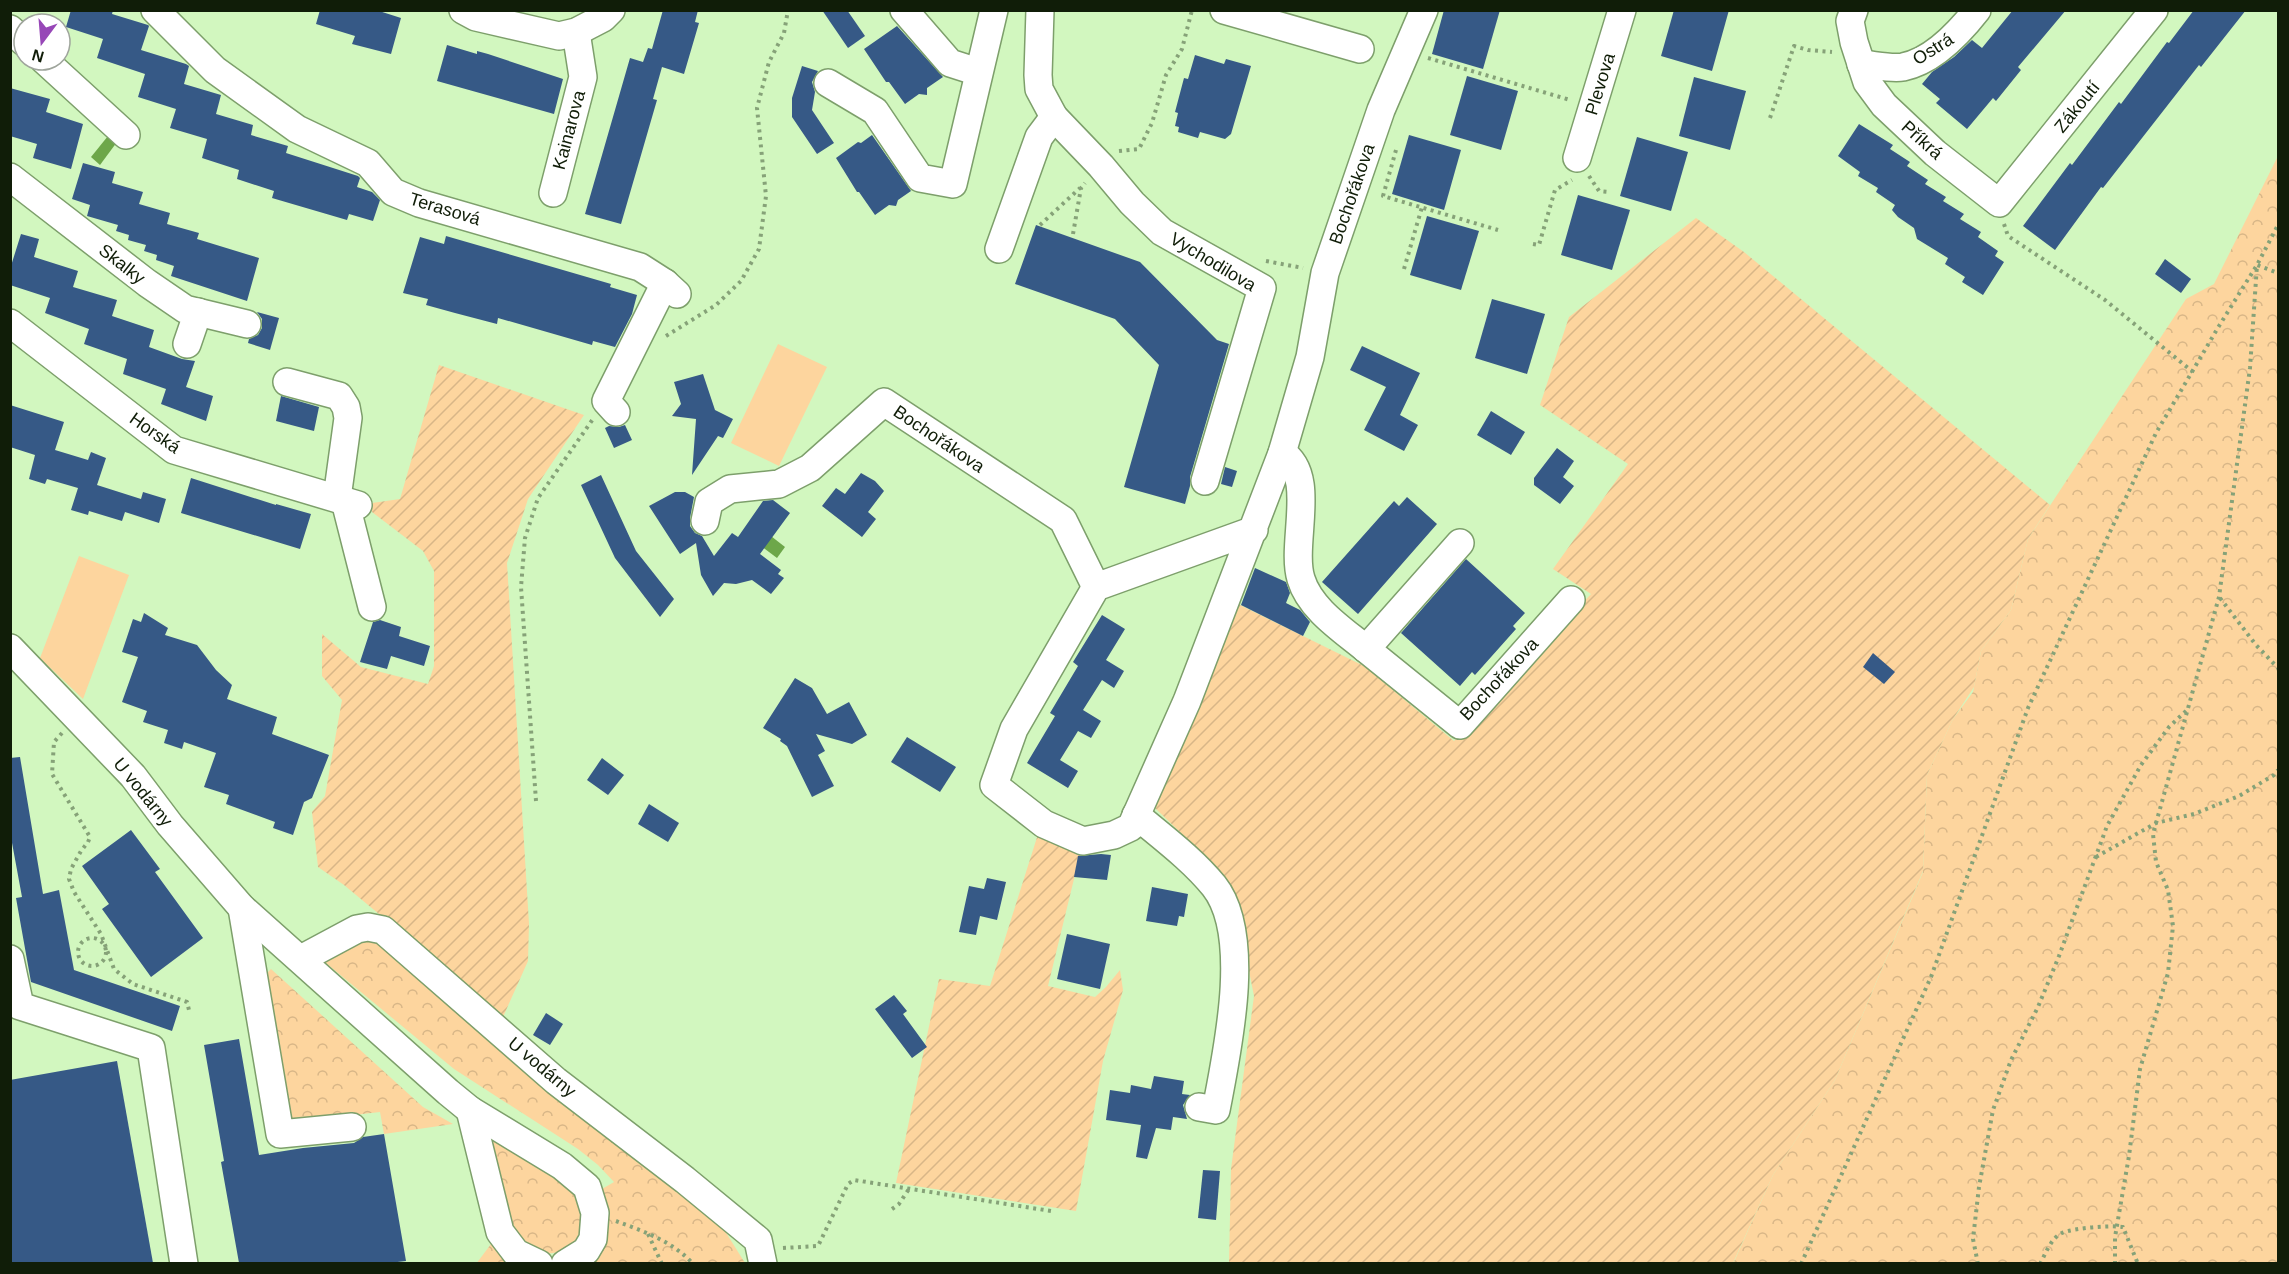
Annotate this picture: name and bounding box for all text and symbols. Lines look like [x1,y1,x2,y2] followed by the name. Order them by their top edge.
[12,12,72,72] north arrow
[1909,28,1958,69] street label: Ostrá
[30,46,46,66] text: N
[1581,50,1619,118] street label: Plevova
[2050,77,2104,137] street label: Zákoutí
[549,87,589,172] street label: Kainarova
[1897,117,1947,164] street label: Příkrá
[1325,140,1379,247] street label: Bochořákova
[407,189,484,230] street label: Terasová
[1167,229,1260,296] street label: Vychodilova
[95,240,149,288] street label: Skalky
[890,401,989,477] street label: Bochořákova
[126,408,185,458] street label: Horská
[1456,633,1543,724] street label: Bochořákova
[109,754,177,830] street label: U vodárny
[504,1033,580,1101] street label: U vodárny

